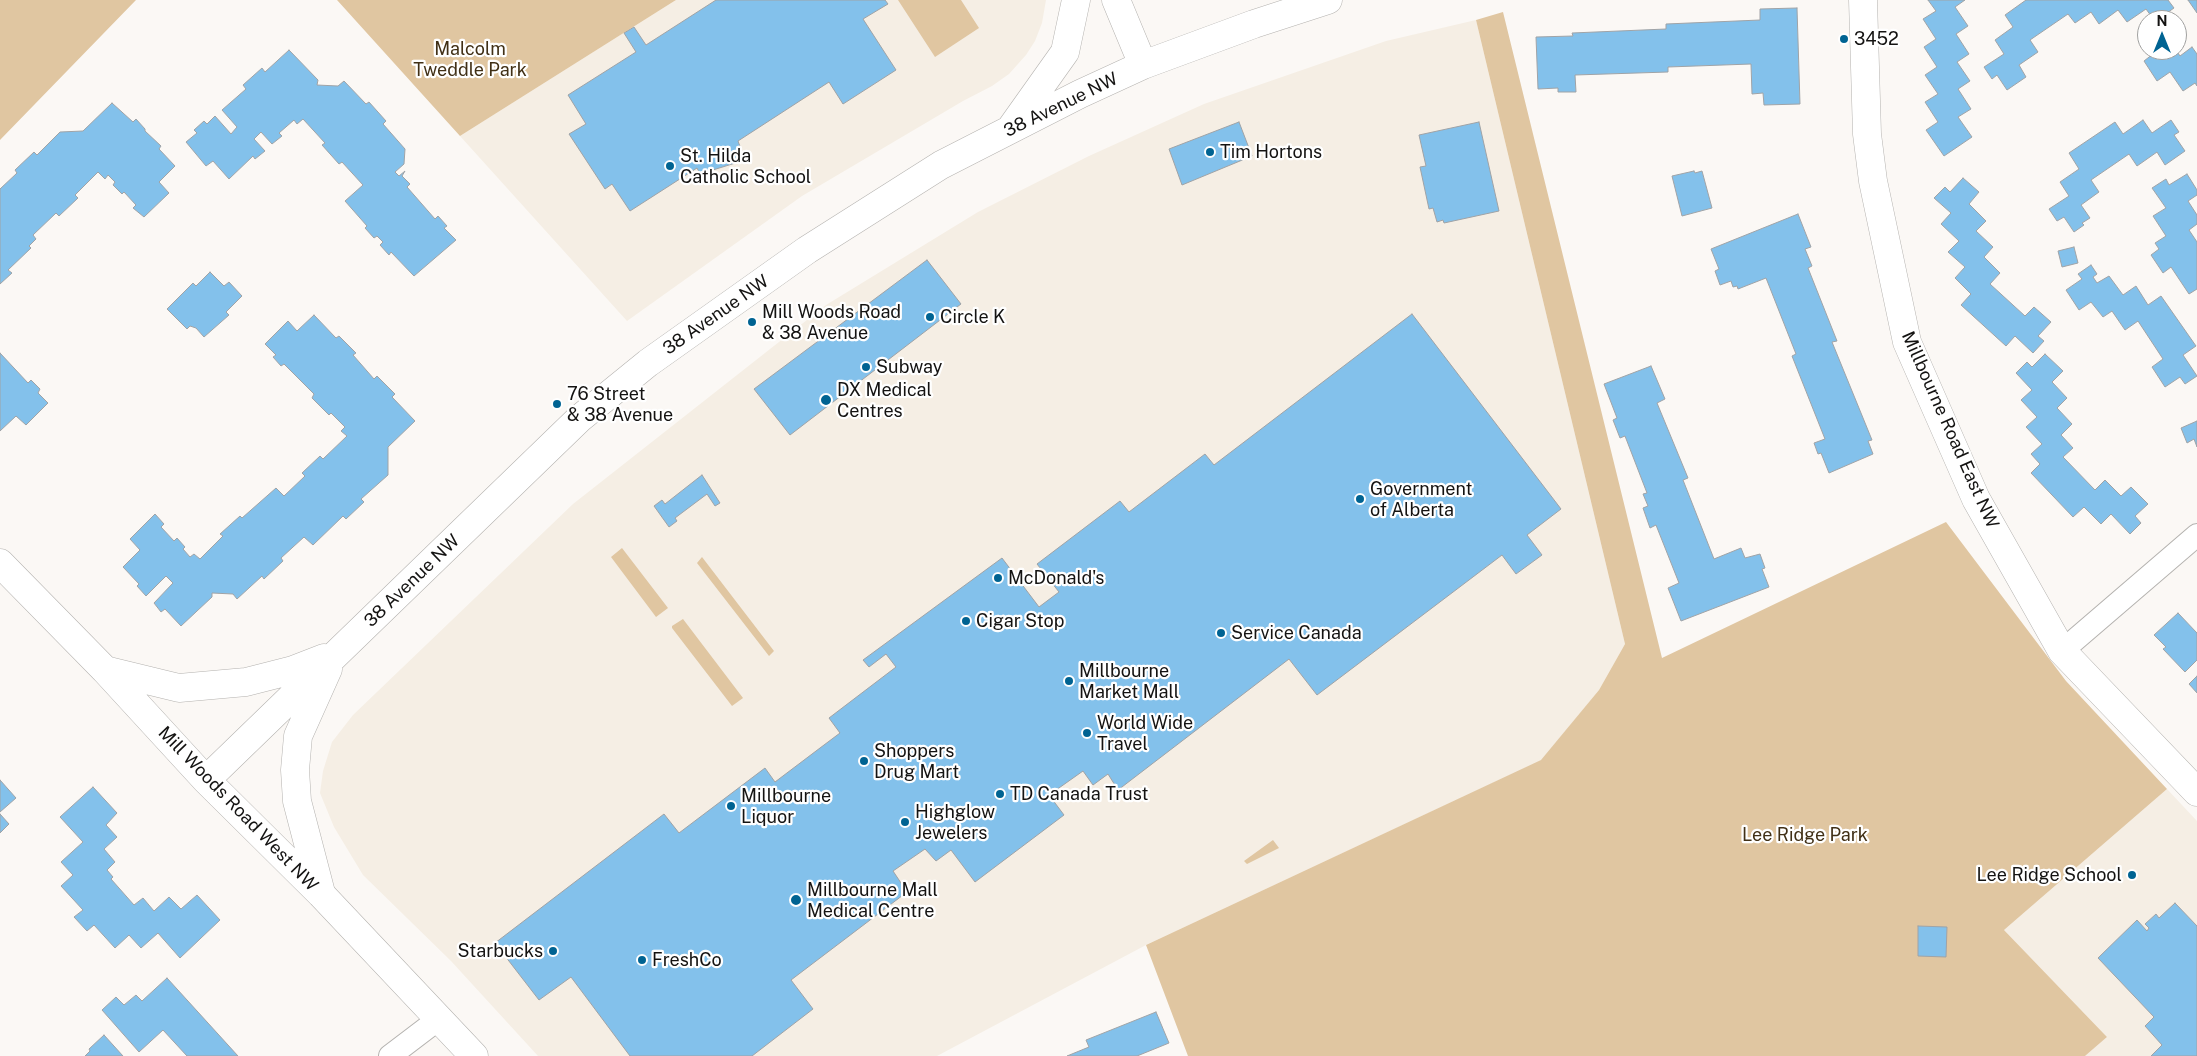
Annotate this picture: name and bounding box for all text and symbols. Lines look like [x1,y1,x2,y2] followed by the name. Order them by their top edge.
[2137,10,2187,60] north arrow
[2157,13,2167,29] text: N
[1854,28,1899,50] place label: 3452
[1838,33,1850,45] marker: 3452
[413,38,527,80] park label: Malcolm Tweddle Park
[1000,68,1122,142] street label: 38 Avenue NW
[1220,141,1322,163] place label: Tim Hortons
[680,145,811,188] place label: St. Hilda Catholic School
[1204,146,1216,158] marker: Tim Hortons
[664,160,676,172] marker: St. Hilda Catholic School
[659,271,773,359] street label: 38 Avenue NW
[762,301,901,344] place label: Mill Woods Road & 38 Avenue
[940,306,1005,328] place label: Circle K
[924,311,936,323] marker: Circle K
[746,316,758,328] marker: Mill Woods Road & 38 Avenue
[1897,328,2003,532] street label: Millbourne Road East NW
[876,356,942,378] place label: Subway
[860,361,872,373] marker: Subway
[837,379,932,422] place label: DX Medical Centres
[567,383,673,426] place label: 76 Street & 38 Avenue
[819,393,833,407] marker: DX Medical Centres
[551,398,563,410] marker: 76 Street & 38 Avenue
[1370,478,1472,520] place label: Government of Alberta
[1354,493,1366,505] marker: Government of Alberta
[360,530,464,632] street label: 38 Avenue NW
[1008,567,1104,589] place label: McDonald's
[992,572,1004,584] marker: McDonald's
[976,610,1064,632] place label: Cigar Stop
[960,615,972,627] marker: Cigar Stop
[1231,622,1362,644] place label: Service Canada
[1215,627,1227,639] marker: Service Canada
[1079,660,1179,702] place label: Millbourne Market Mall
[1063,675,1075,687] marker: Millbourne Market Mall
[1097,712,1193,754] place label: World Wide Travel
[153,722,323,896] street label: Mill Woods Road West NW
[1081,727,1093,739] marker: World Wide Travel
[874,740,959,782] place label: Shoppers Drug Mart
[858,755,870,767] marker: Shoppers Drug Mart
[1010,783,1149,805] place label: TD Canada Trust
[741,785,831,828] place label: Millbourne Liquor
[994,788,1006,800] marker: TD Canada Trust
[725,800,737,812] marker: Millbourne Liquor
[915,801,995,844] place label: Highglow Jewelers
[899,816,911,828] marker: Highglow Jewelers
[1742,824,1868,846] park label: Lee Ridge Park
[1977,864,2122,886] place label: Lee Ridge School
[2126,869,2138,881] marker: Lee Ridge School
[807,879,938,922] place label: Millbourne Mall Medical Centre
[789,893,803,907] marker: Millbourne Mall Medical Centre
[458,940,543,962] place label: Starbucks
[547,945,559,957] marker: Starbucks
[652,949,722,971] place label: FreshCo
[636,954,648,966] marker: FreshCo

